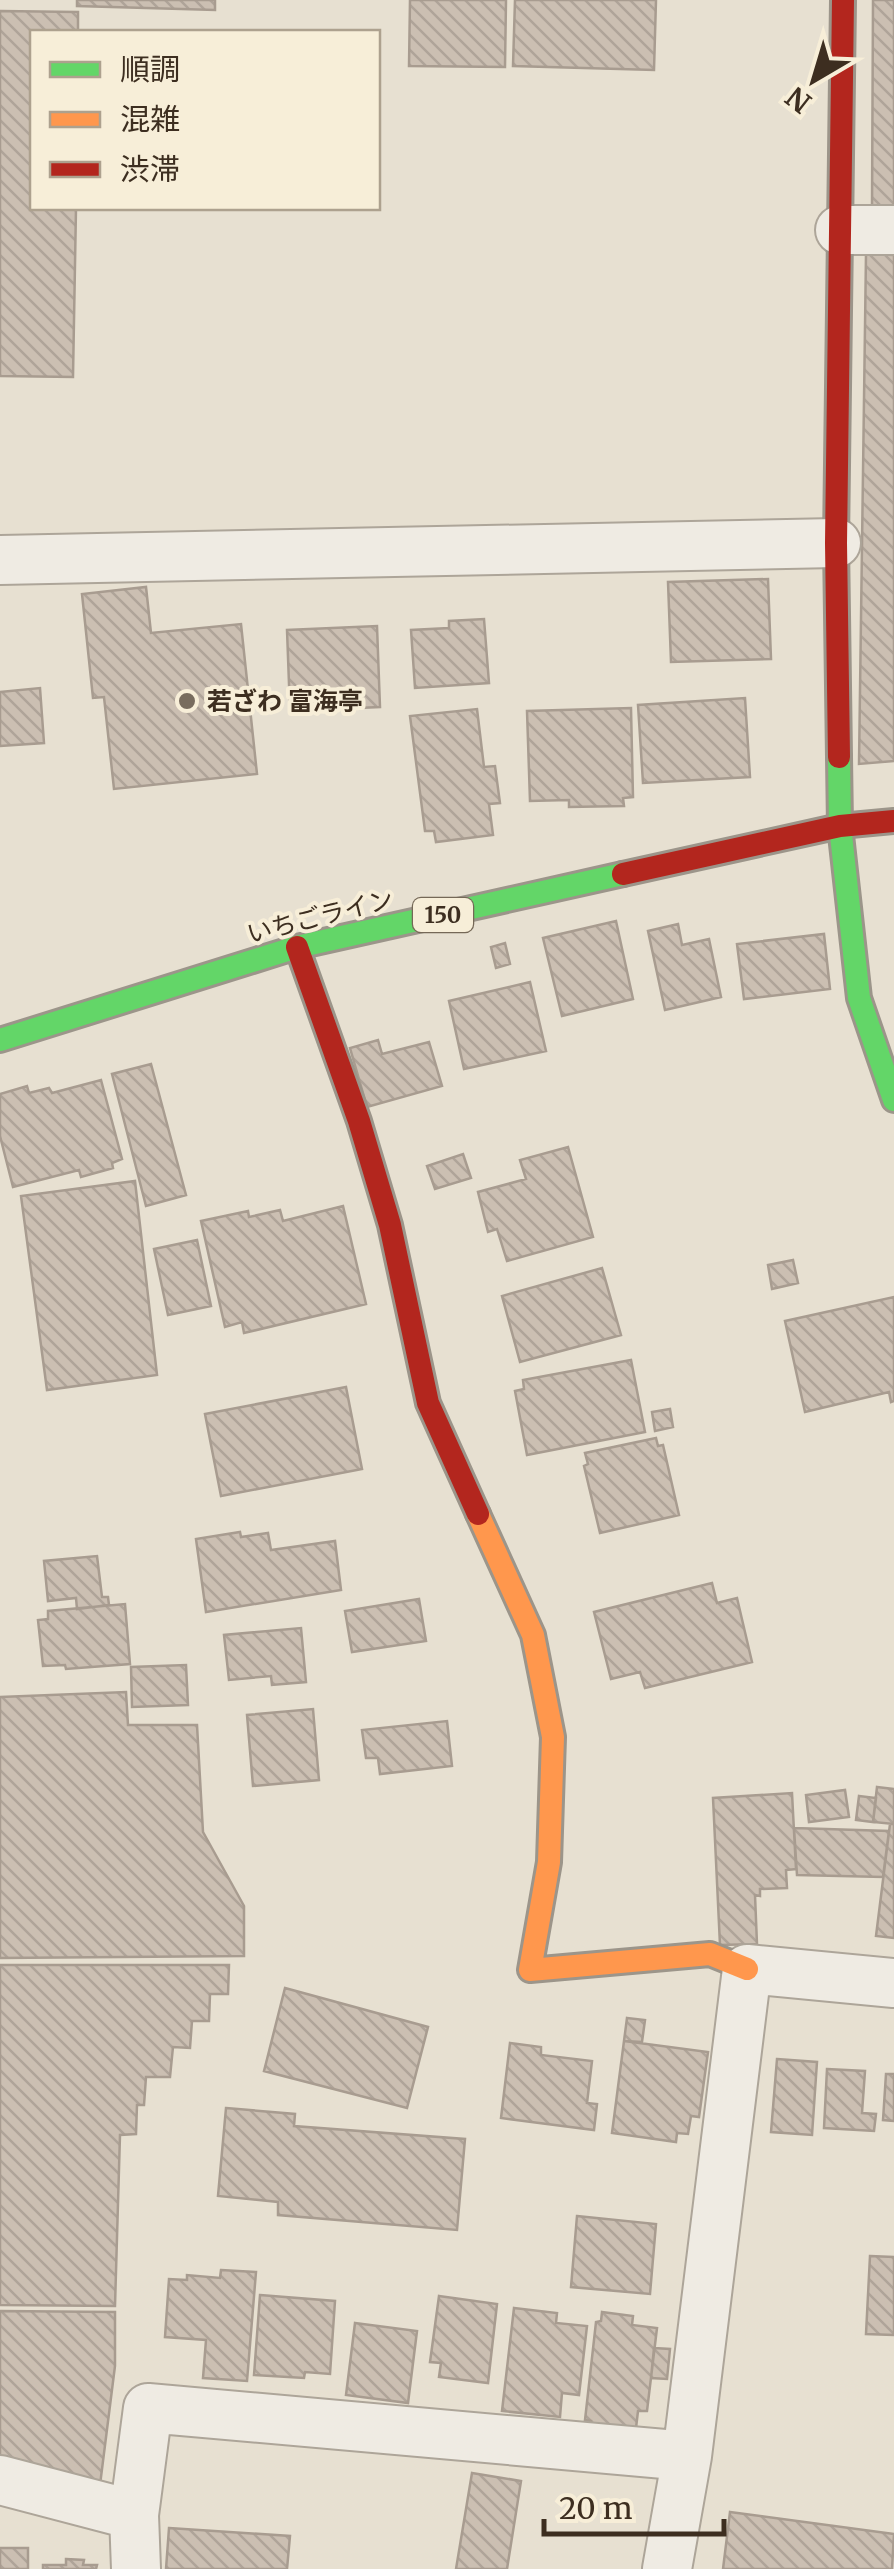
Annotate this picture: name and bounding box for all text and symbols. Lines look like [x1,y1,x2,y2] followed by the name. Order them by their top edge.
[30,30,380,210] legend
[764,30,864,130] north arrow
[120,50,180,88] text: 順調
[779,79,818,121] text: N
[120,100,180,138] text: 混雑
[120,150,180,188] text: 渋滞
[207,685,363,717] place label: 若ざわ 富海亭
[176,690,198,712] marker: 若ざわ 富海亭
[243,882,397,950] street label: いちごライン
[413,898,473,932] road number: 150
[544,2474,724,2536] scale bar
[559,2489,633,2527] text: 20 m

